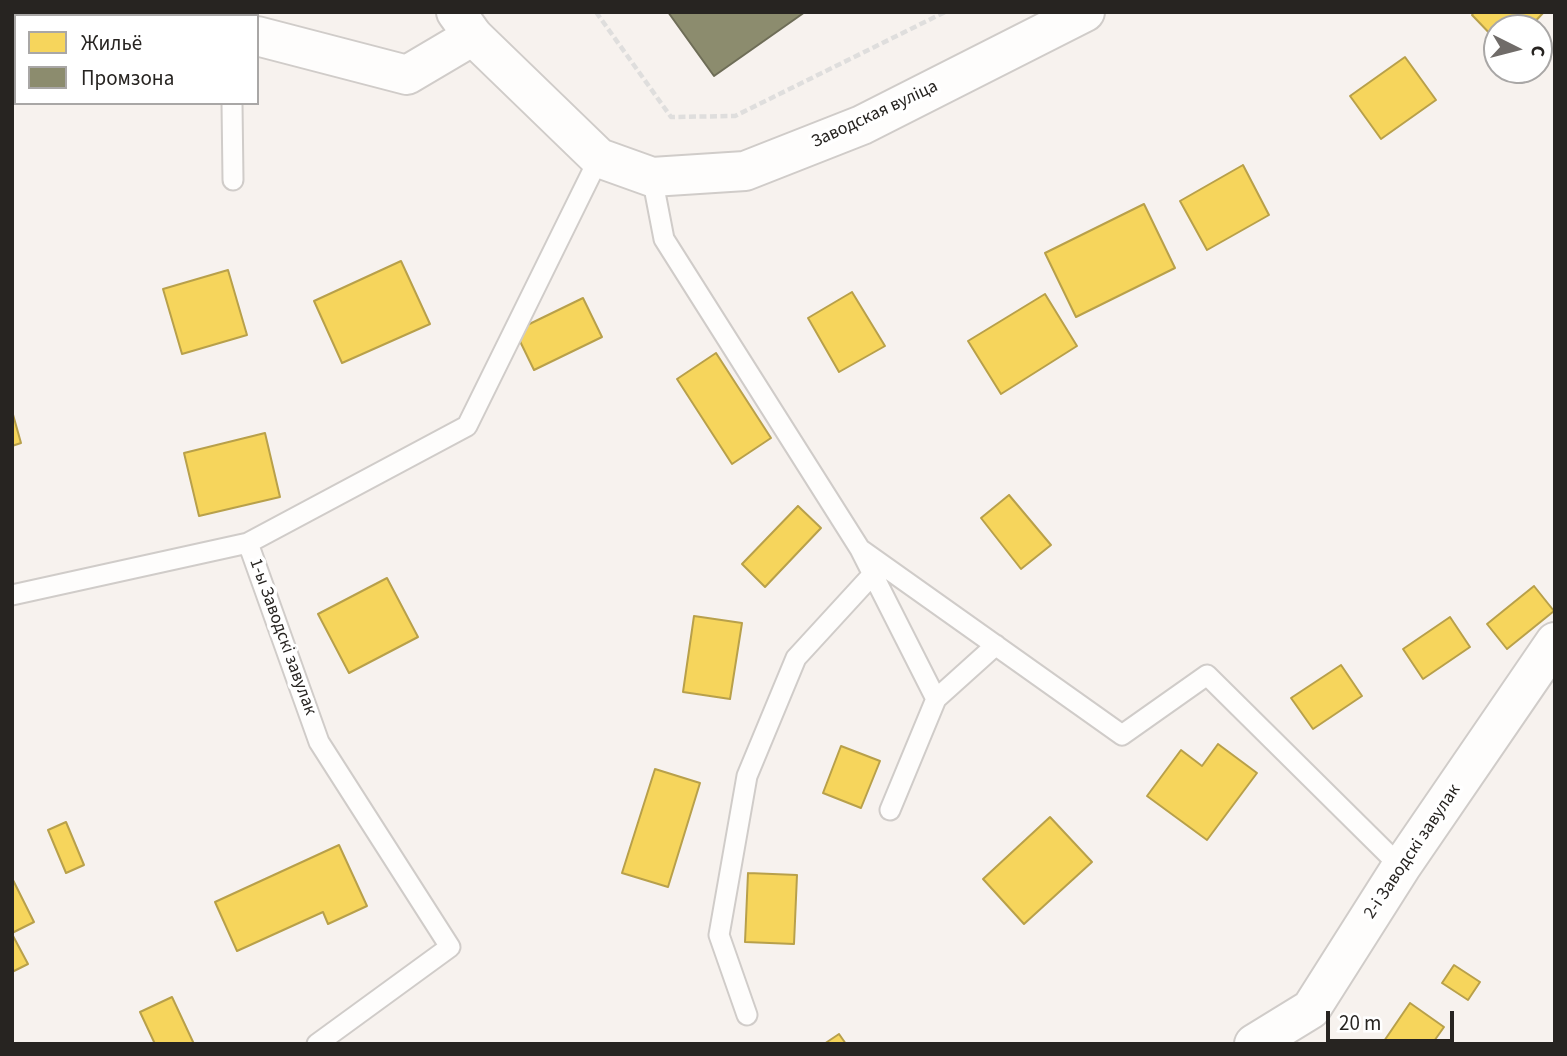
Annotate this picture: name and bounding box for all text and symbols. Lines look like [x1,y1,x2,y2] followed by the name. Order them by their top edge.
[14,14,259,105] legend
[1483,14,1553,84] north arrow
[81,28,142,58] text: Жильё
[1523,44,1551,58] text: С
[81,63,174,93] text: Промзона
[808,76,942,154] street label: Заводская вуліца
[244,556,320,718] street label: 1-ы Заводскі завулак
[1360,781,1466,923] street label: 2-і Заводскі завулак
[1329,996,1457,1040] scale bar
[1339,1008,1381,1038] text: 20 m

